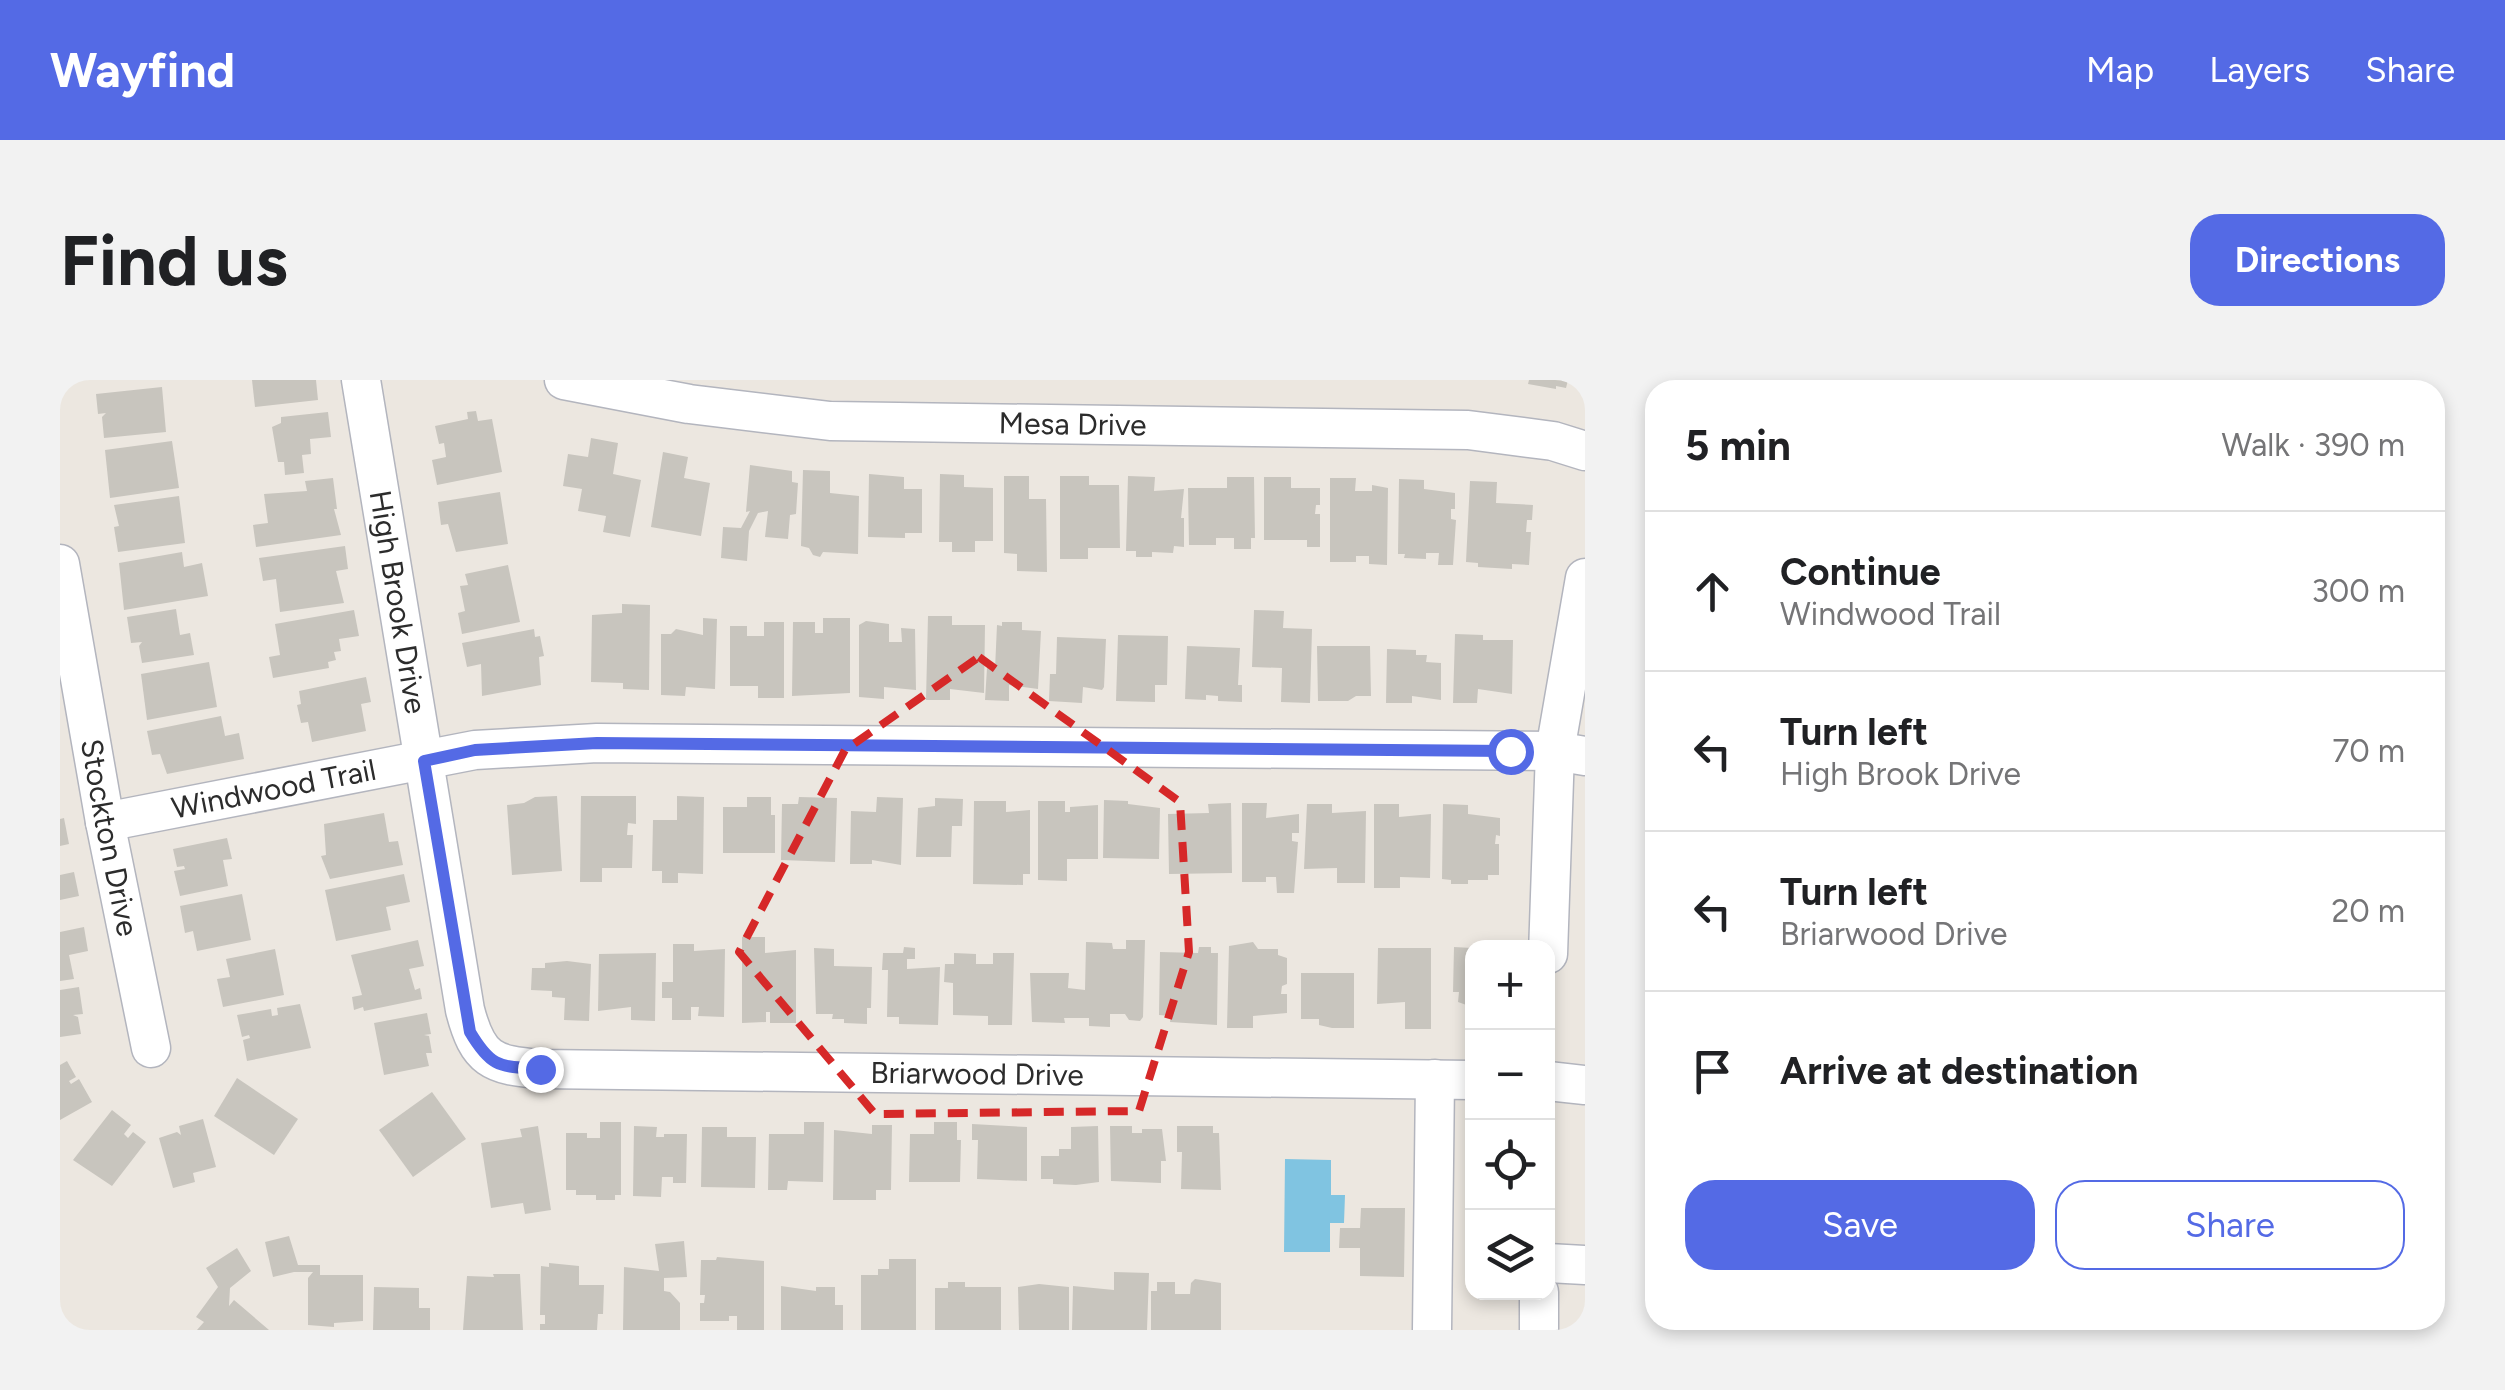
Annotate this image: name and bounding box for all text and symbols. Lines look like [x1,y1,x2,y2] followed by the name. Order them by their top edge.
[50,41,235,99] text: Wayfind
[2086,49,2154,91] text: Map
[2209,49,2310,91] text: Layers
[2365,49,2455,91] text: Share
[2190,214,2445,306] button: Directions
[60,218,288,303] text: Find us
[998,404,1147,443] street label: Mesa Drive
[1685,420,1791,471] text: 5 min
[2222,426,2405,464] text: Walk · 390 m
[361,487,435,716] street label: High Brook Drive
[1780,549,1941,595] text: Continue
[1685,564,1740,619] icon: ahead
[2311,572,2405,610] text: 300 m
[1780,595,2001,633] text: Windwood Trail
[1780,709,1928,755] text: Turn left
[1685,724,1740,779] icon: left
[1488,729,1534,775] route start
[2332,732,2405,770] text: 70 m
[73,736,147,939] street label: Stockton Drive
[168,751,379,827] street label: Windwood Trail
[1780,755,2021,793] text: High Brook Drive
[1780,869,1928,915] text: Turn left
[1685,884,1740,939] icon: left
[2331,892,2405,930] text: 20 m
[1780,915,2007,953] text: Briarwood Drive
[1465,940,1555,1300] map controls
[1465,940,1555,1030] button: +
[1465,1030,1555,1120] button: −
[1685,1044,1740,1099] icon: arrive
[518,1047,564,1093] route end
[1780,1048,2138,1094] text: Arrive at destination
[870,1054,1084,1093] street label: Briarwood Drive
[1465,1120,1555,1210] button: locate
[1685,1180,2035,1270] button: Save
[2055,1180,2405,1270] button: Share
[1465,1210,1555,1300] button: layers

